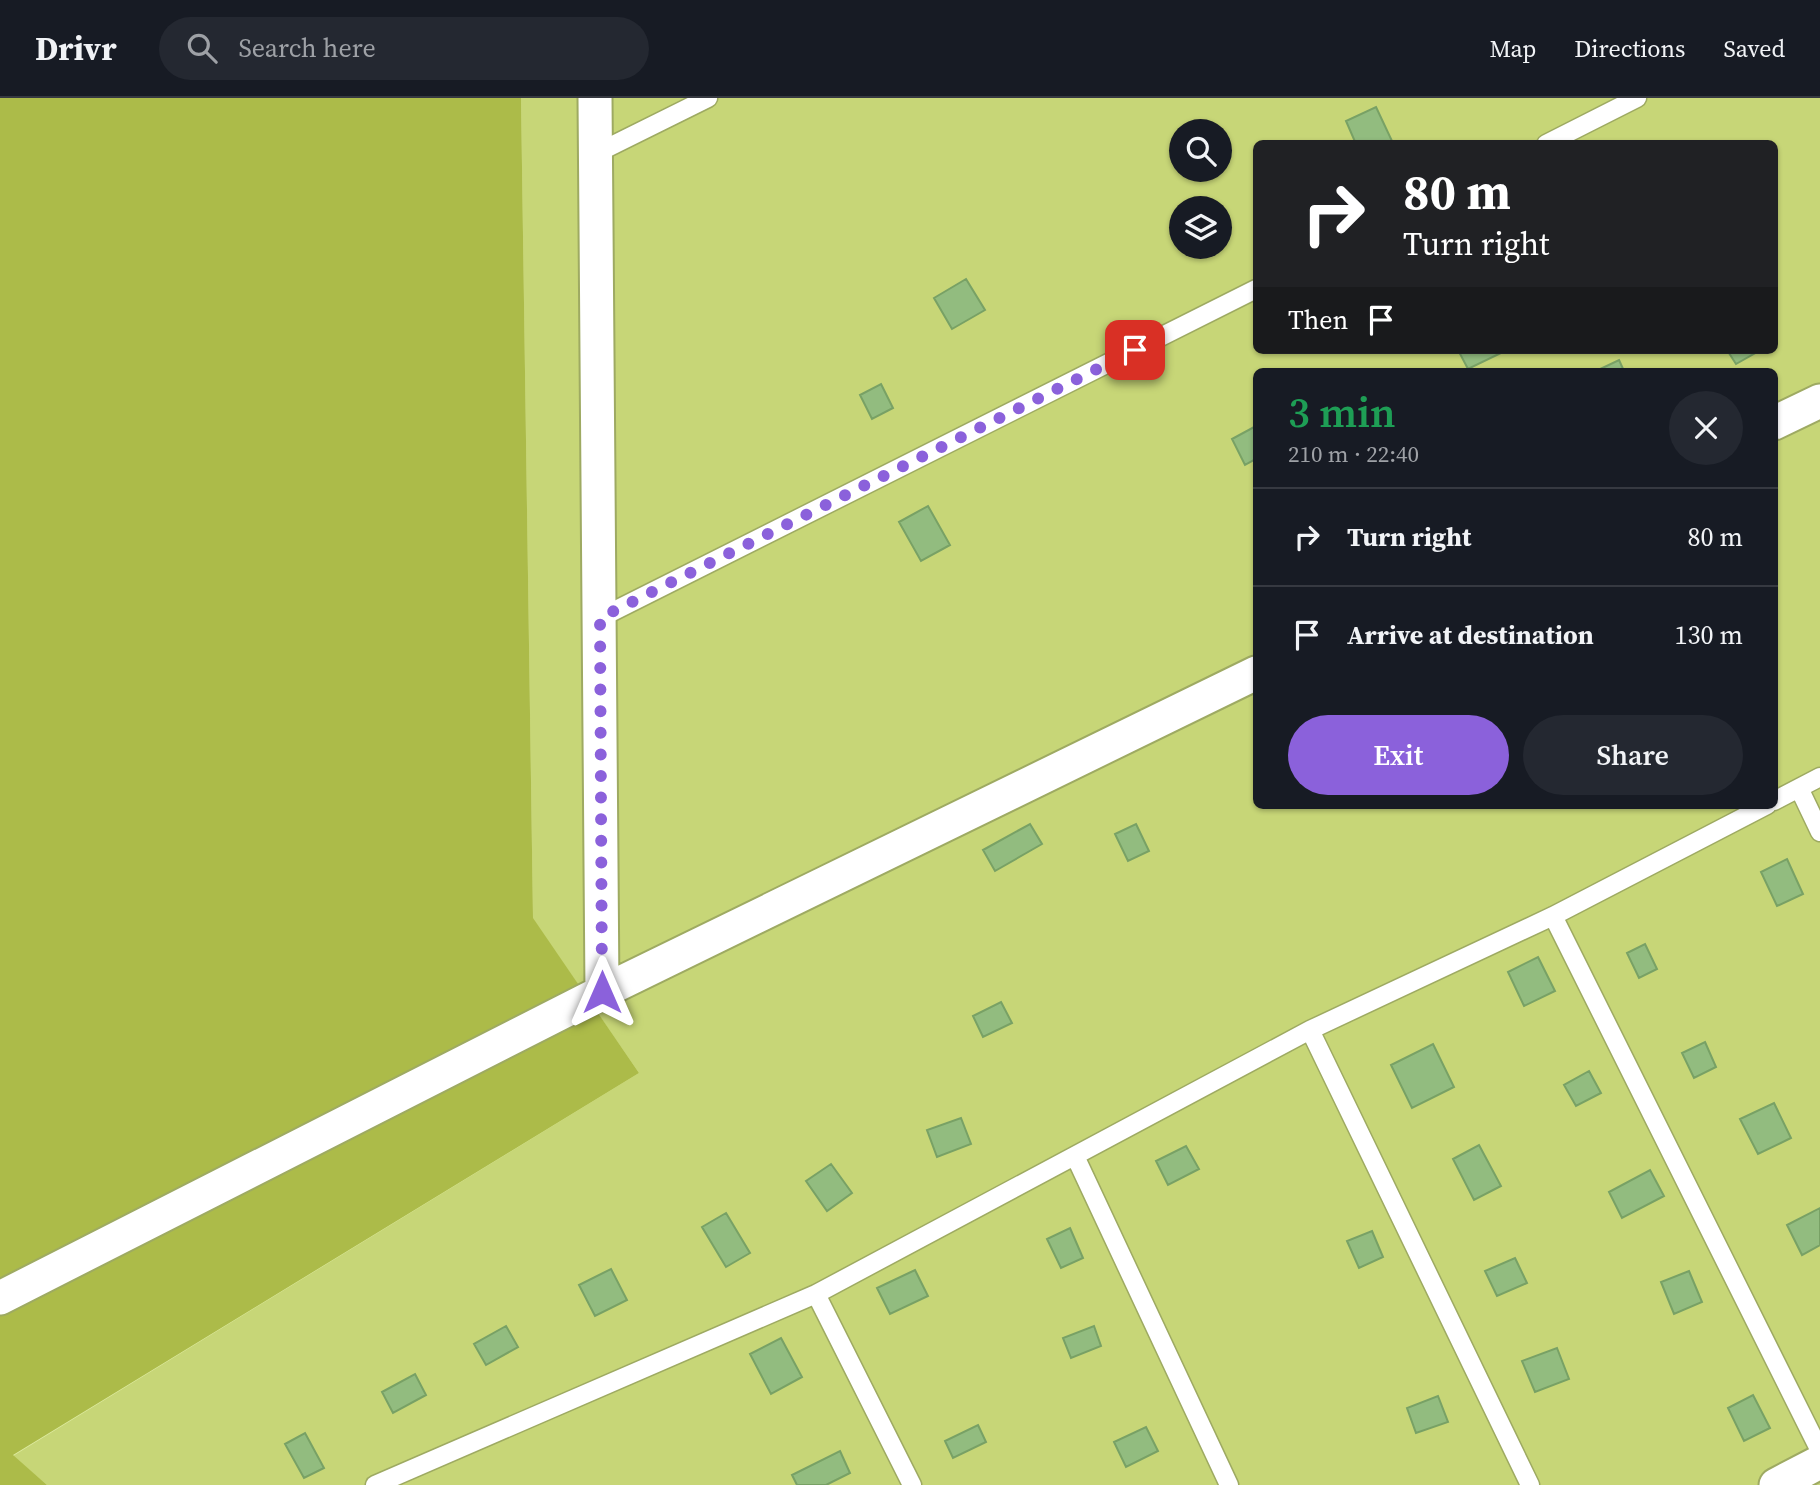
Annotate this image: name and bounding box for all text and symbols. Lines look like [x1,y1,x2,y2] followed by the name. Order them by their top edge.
[159,17,649,80] search box
[35,26,117,71] text: Drivr
[183,29,221,67] icon: search
[239,30,376,66] text: Search here
[1489,32,1536,65] text: Map
[1574,32,1685,65] text: Directions
[1723,32,1785,65] text: Saved
[1169,119,1232,259] map controls
[1169,119,1232,182] button: search
[1403,158,1511,225] text: 80 m
[1288,168,1379,259] icon: right
[1169,196,1232,259] button: layers
[1403,222,1549,266] text: Turn right
[1362,301,1400,339] icon: arrive
[1288,302,1348,338] text: Then
[1105,320,1165,380] pin
[1116,331,1154,369] icon: arrive
[1288,383,1396,441] text: 3 min
[1669,391,1743,465] button: close
[1288,438,1419,470] text: 210 m · 22:40
[1288,518,1326,556] icon: right
[1347,519,1471,555] text: Turn right
[1688,519,1743,555] text: 80 m
[1288,616,1326,654] icon: arrive
[1347,617,1594,653] text: Arrive at destination
[1675,617,1743,653] text: 130 m
[1288,715,1509,795] button: Exit
[1523,715,1743,795] button: Share
[565,955,639,1029] position arrow

